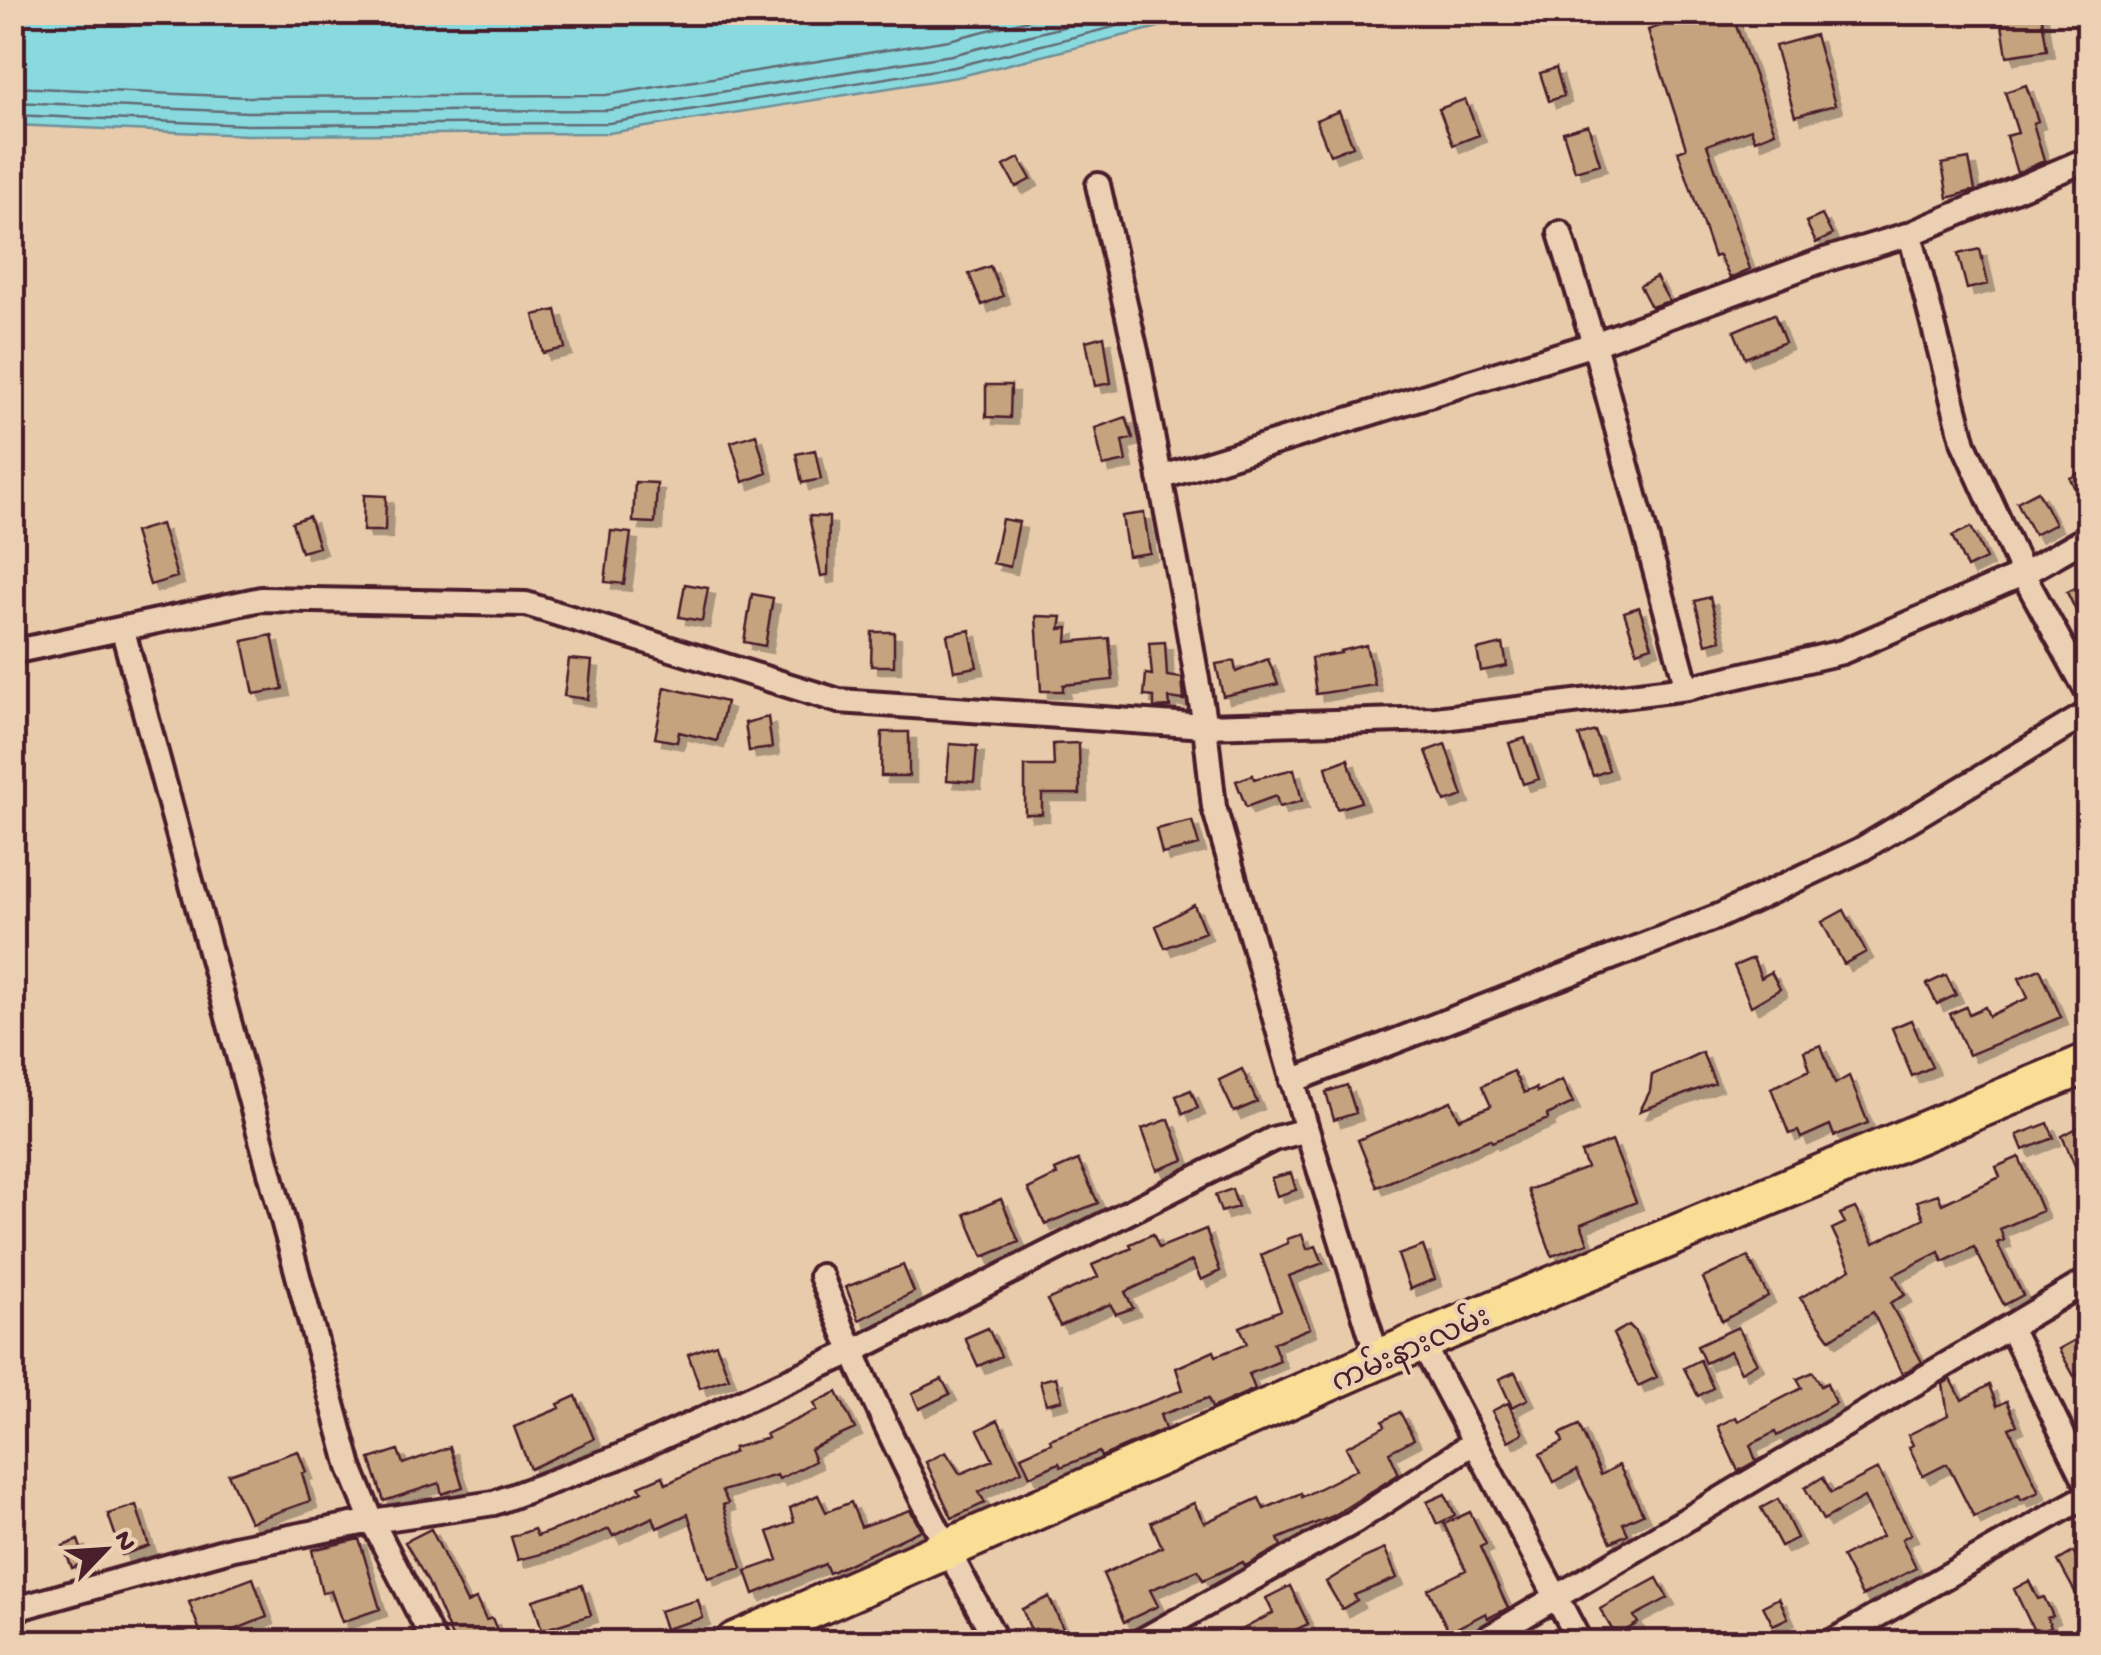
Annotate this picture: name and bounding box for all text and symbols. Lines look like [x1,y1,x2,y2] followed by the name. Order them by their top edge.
[1323,1293,1498,1405] street label: ကမ်းနားလမ်း
[55,1500,155,1600] north arrow
[105,1526,142,1557] text: N

